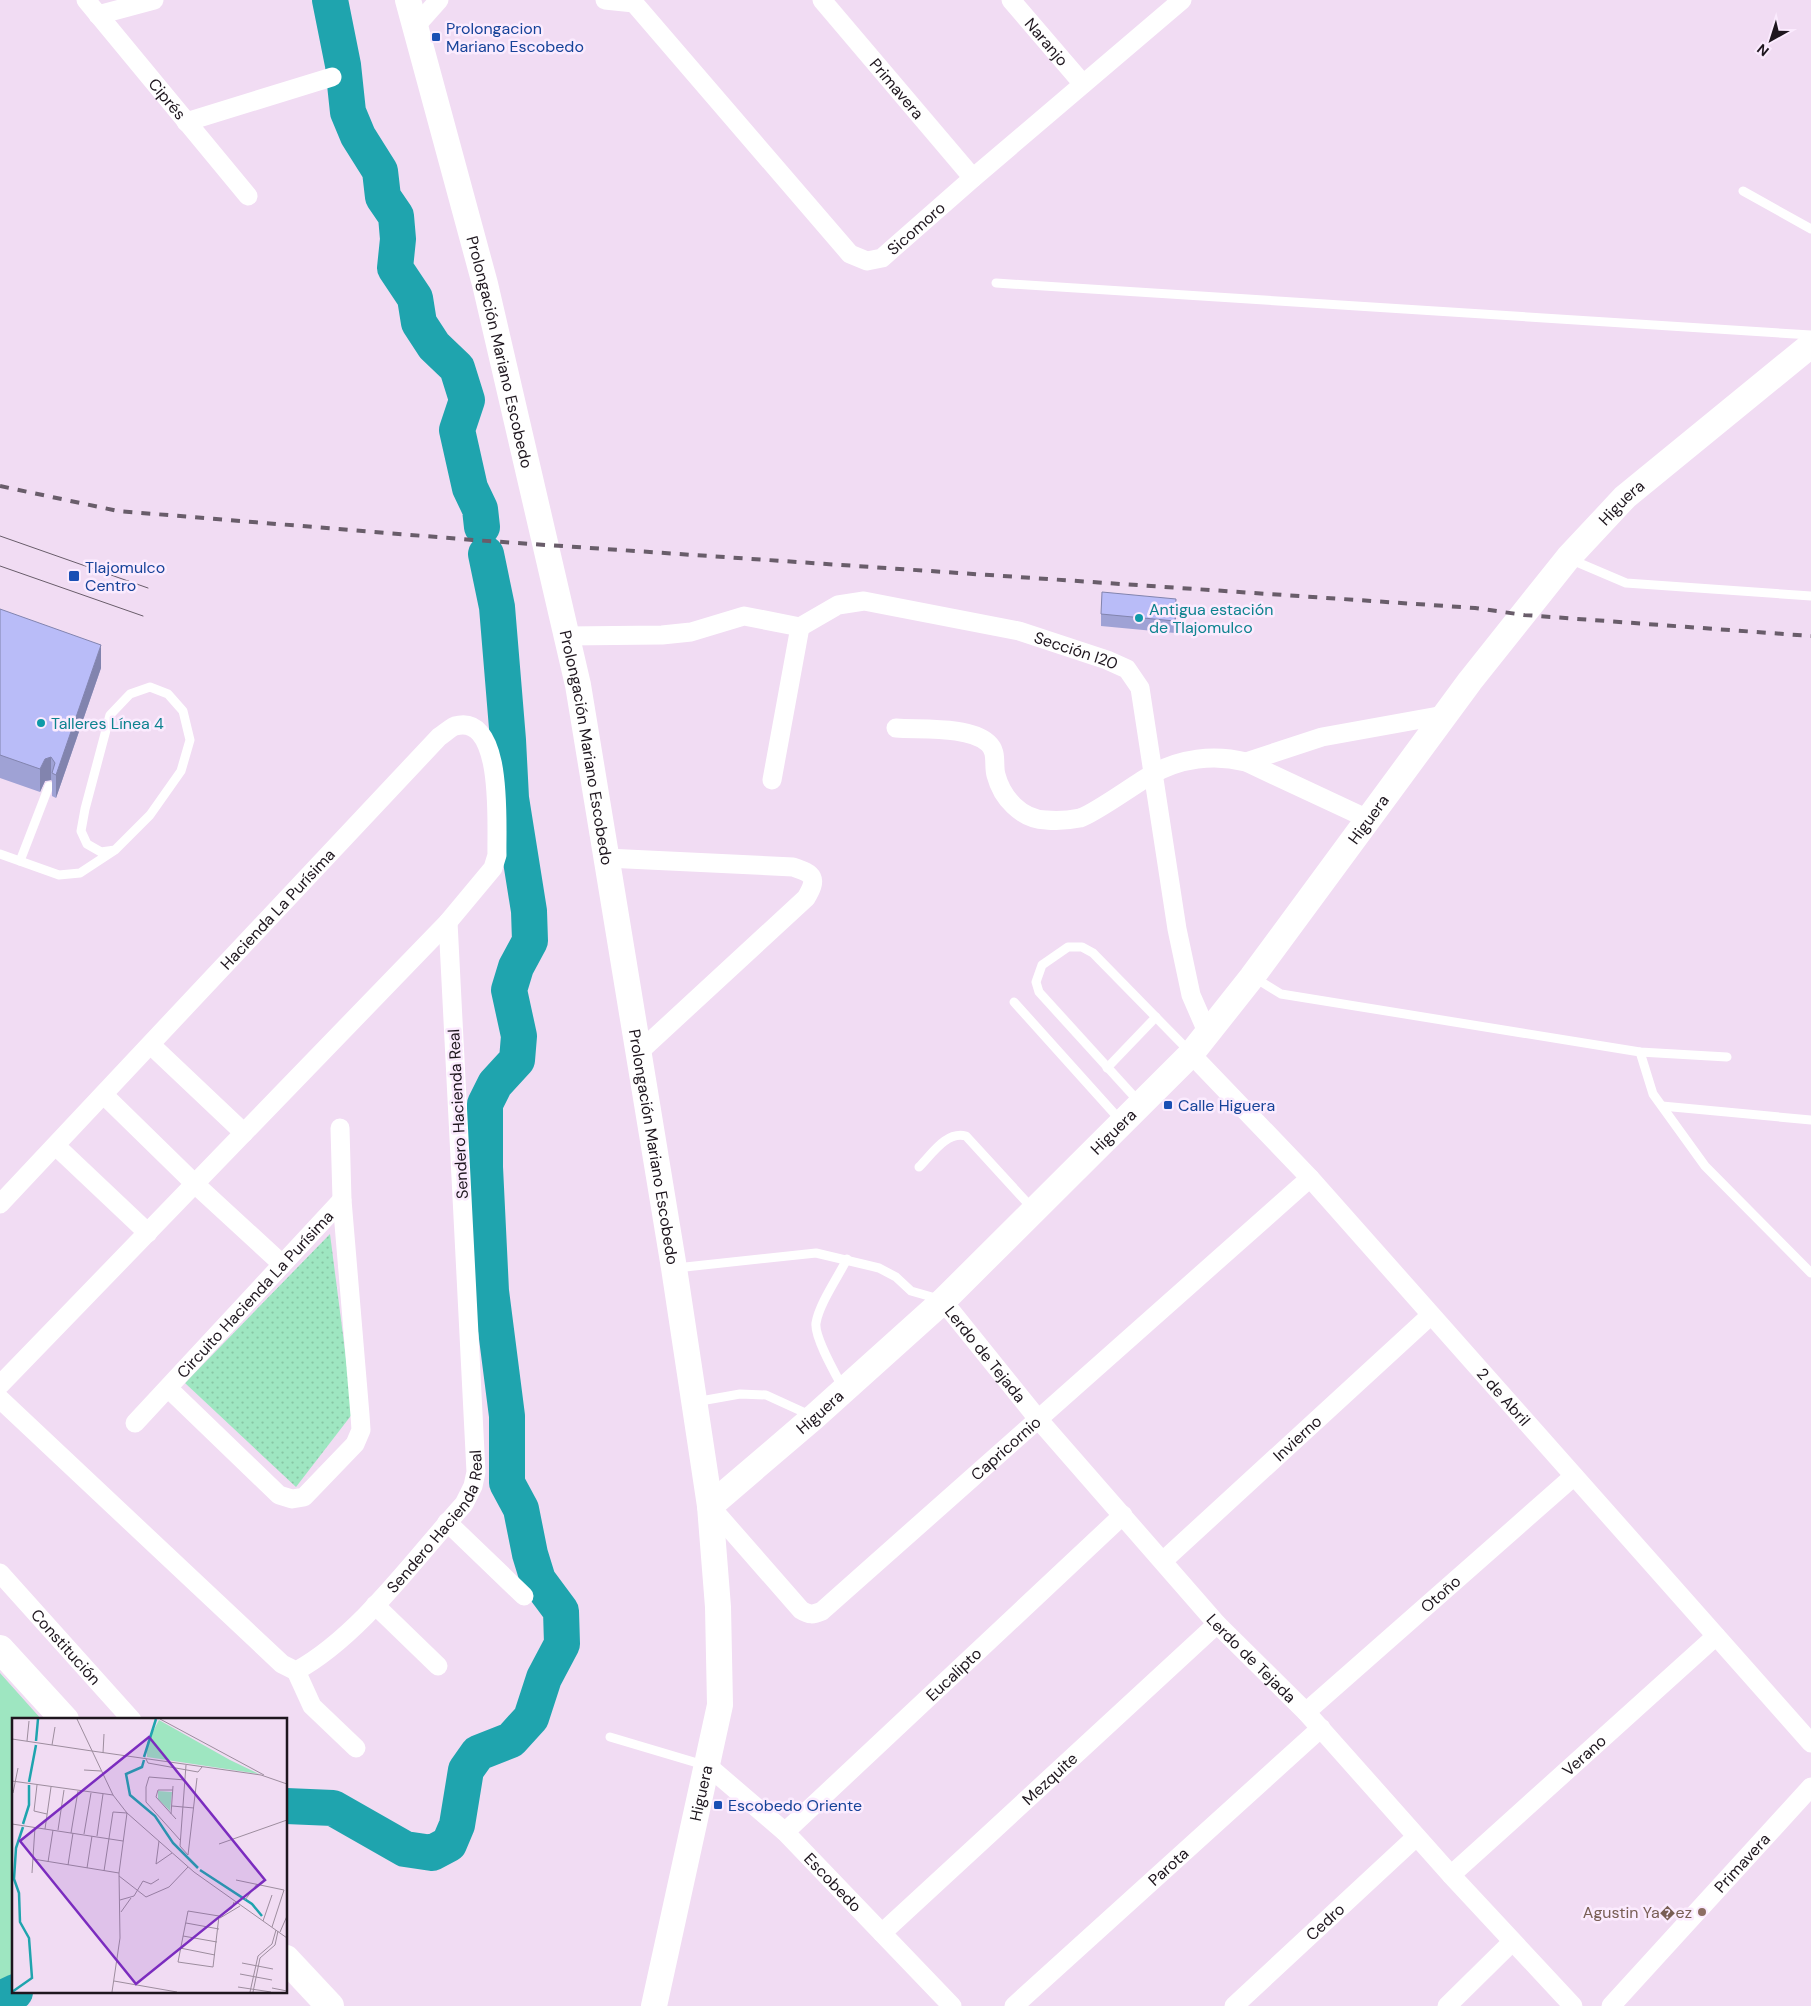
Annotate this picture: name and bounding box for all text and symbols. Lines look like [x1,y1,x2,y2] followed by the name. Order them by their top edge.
[1020,13,1073,70] street label: Naranjo
[1746,15,1796,65] north arrow
[446,18,584,57] place label: Prolongacion Mariano Escobedo
[430,31,442,43] marker: Prolongacion Mariano Escobedo
[1753,40,1772,60] text: N
[865,54,929,123] street label: Primavera
[144,73,191,124] street label: Ciprés
[882,197,949,259] street label: Sicomoro
[462,234,538,470] street label: Prolongación Mariano Escobedo
[1594,475,1649,530] street label: Higuera
[85,557,165,596] place label: Tlajomulco Centro
[67,569,81,583] marker: Tlajomulco Centro
[1149,599,1273,638] place label: Antigua estación de Tlajomulco
[1133,612,1145,624] marker: Antigua estación de Tlajomulco
[1032,626,1122,674] street label: Sección I20
[555,628,618,867] street label: Prolongación Mariano Escobedo
[51,713,164,734] place label: Talleres Línea 4
[35,717,47,729] marker: Talleres Línea 4
[1343,790,1393,848] street label: Higuera
[216,844,339,974] street label: Hacienda La Purísima
[443,1028,473,1200] street label: Sendero Hacienda Real
[624,1028,684,1266] street label: Prolongación Mariano Escobedo
[1178,1095,1275,1116] place label: Calle Higuera
[1162,1099,1174,1111] marker: Calle Higuera
[1086,1104,1141,1159] street label: Higuera
[172,1206,338,1382] street label: Circuito Hacienda La Purísima
[940,1301,1031,1407] street label: Lerdo de Tejada
[1472,1363,1535,1430] street label: 2 de Abril
[791,1385,848,1438] street label: Higuera
[1268,1410,1326,1466] street label: Invierno
[966,1411,1045,1485] street label: Capricornio
[382,1449,486,1597] street label: Sendero Hacienda Real
[1416,1570,1465,1617] street label: Otoño
[27,1604,106,1689] street label: Constitución
[1202,1609,1301,1707] street label: Lerdo de Tejada
[921,1643,986,1705] street label: Eucalipto
[12,1718,288,1994] inset map
[1558,1730,1610,1780] street label: Verano
[1017,1748,1082,1809] street label: Mezquite
[684,1763,717,1823] street label: Higuera
[728,1795,862,1816] place label: Escobedo Oriente
[712,1799,724,1811] marker: Escobedo Oriente
[1709,1829,1774,1897] street label: Primavera
[1144,1843,1193,1890] street label: Parota
[800,1848,867,1916] street label: Escobedo
[1301,1898,1349,1945] street label: Cedro
[1583,1902,1692,1923] place label: Agustin Ya�ez
[1696,1906,1708,1918] marker: Agustin Ya�ez

